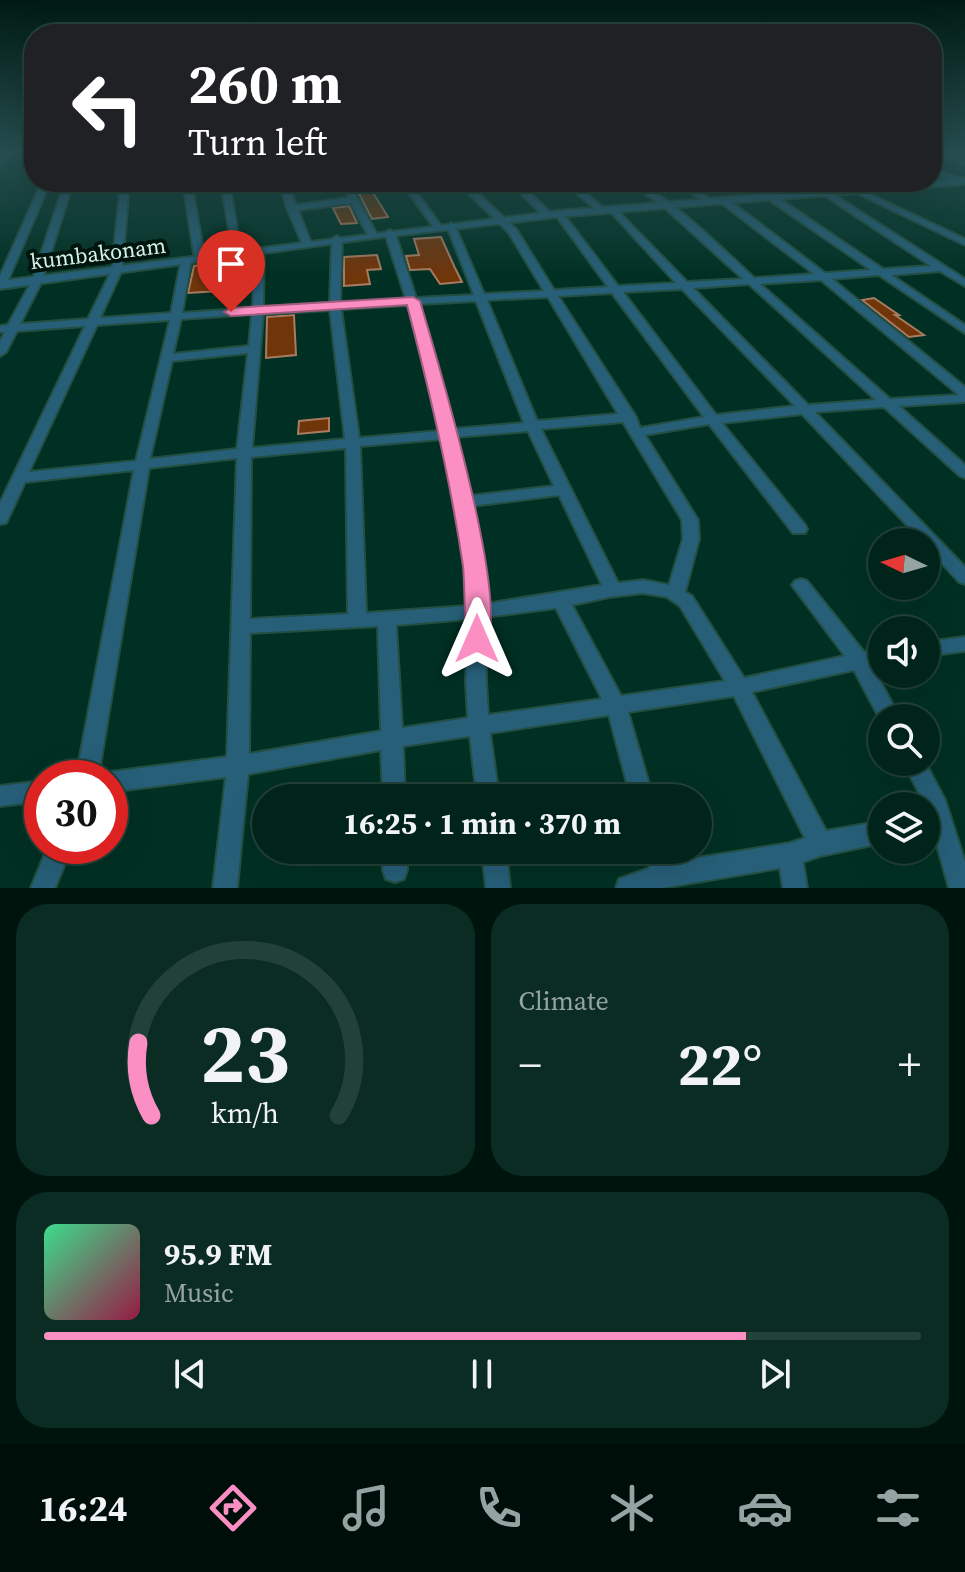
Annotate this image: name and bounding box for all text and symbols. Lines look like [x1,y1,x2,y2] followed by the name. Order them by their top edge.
[188,45,342,122] text: 260 m
[56,56,160,160] icon: left
[188,118,327,167] text: Turn left
[28,230,168,276] street label: kumbakonam
[197,230,265,312] pin
[209,242,253,286] icon: arrive
[868,528,940,600] north arrow
[868,528,940,864] map controls
[435,597,519,681] position arrow
[868,616,940,688] button: sound
[868,704,940,776] button: search
[24,760,128,864] speed limit sign: 30
[868,792,940,864] button: layers
[343,803,621,844] text: 16:25 · 1 min · 370 m
[519,983,609,1019] text: Climate
[200,996,290,1110] text: 23
[677,1023,762,1105] text: 22°
[519,1034,542,1095] text: −
[898,1034,921,1095] text: +
[211,1093,279,1133] text: km/h
[164,1234,272,1275] text: 95.9 FM
[164,1275,234,1311] text: Music
[168,1352,212,1396] icon: previous
[460,1352,504,1396] icon: pause
[753,1352,797,1396] icon: next
[205,1480,261,1536] icon: directions
[338,1480,394,1536] icon: music
[471,1480,527,1536] icon: phone
[604,1480,660,1536] icon: climate
[737,1480,793,1536] icon: car
[870,1480,926,1536] icon: filters
[39,1484,127,1533] text: 16:24

